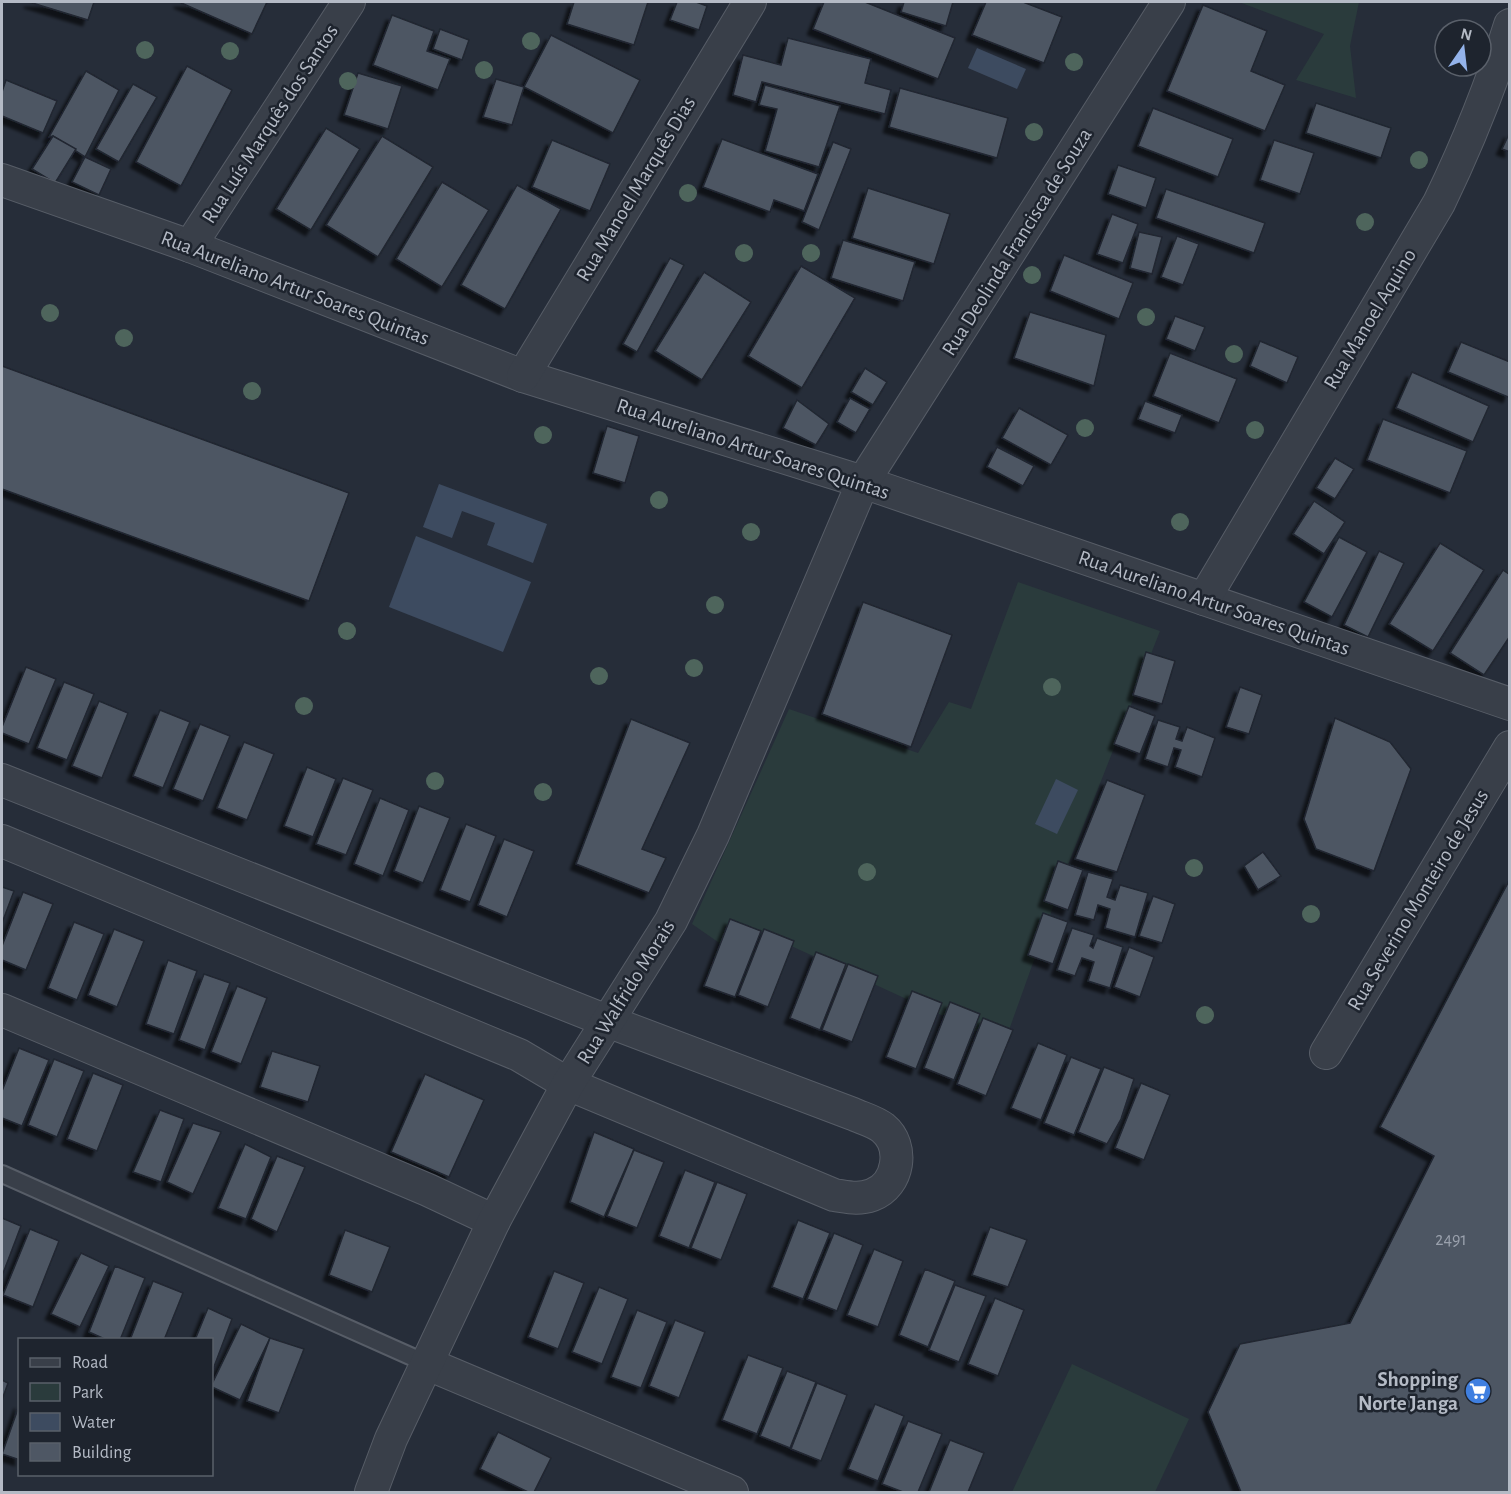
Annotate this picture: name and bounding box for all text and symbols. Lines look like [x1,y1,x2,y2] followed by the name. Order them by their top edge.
[1433,18,1493,78] north arrow
[198,21,342,227] street label: Rua Luís Marquês dos Santos
[1459,25,1474,44] text: N
[573,93,699,285] street label: Rua Manoel Marquês Dias
[938,124,1096,359] street label: Rua Deolinda Francisca de Souza
[158,227,432,349] street label: Rua Aureliano Artur Soares Quintas
[1320,245,1420,393] street label: Rua Manoel Aquino
[614,395,892,503] street label: Rua Aureliano Artur Soares Quintas
[1076,547,1352,659] street label: Rua Aureliano Artur Soares Quintas
[1344,786,1492,1014] street label: Rua Severino Monteiro de Jesus
[573,916,679,1068] street label: Rua Walfrido Morais
[1435,1231,1467,1249] house number: 2491
[18,1338,213,1476] legend
[72,1354,108,1372] text: Road
[1358,1369,1458,1414] place label: Shopping Norte Janga
[1463,1376,1493,1406] supermarket icon: Shopping Norte Janga
[72,1384,104,1402] text: Park
[72,1414,115,1432] text: Water
[72,1444,132,1462] text: Building

